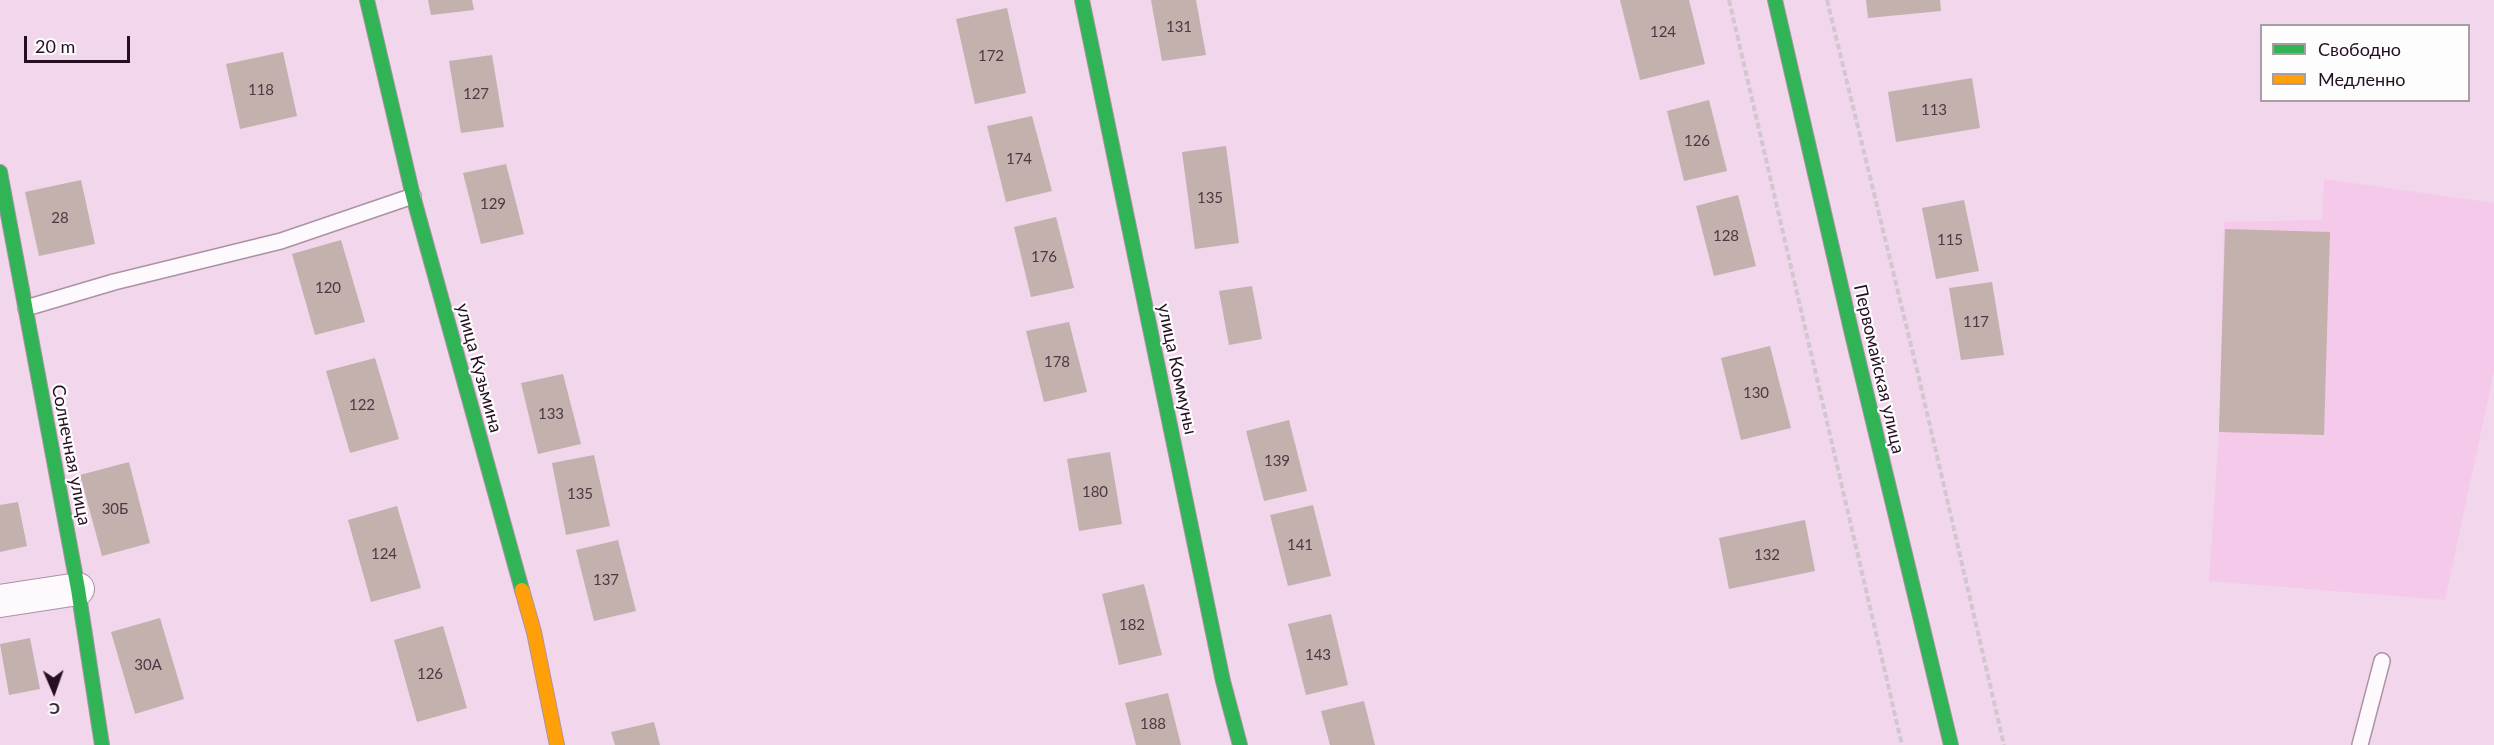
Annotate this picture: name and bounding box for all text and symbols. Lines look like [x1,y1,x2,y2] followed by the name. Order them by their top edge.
[1166,18,1192,36] house number: 131
[1650,23,1676,41] house number: 124
[27,24,134,62] scale bar
[2260,24,2470,102] legend
[35,35,75,57] text: 20 m
[2318,38,2401,60] text: Свободно
[978,47,1004,65] house number: 172
[2318,68,2406,90] text: Медленно
[248,81,274,99] house number: 118
[463,85,489,103] house number: 127
[1921,101,1947,119] house number: 113
[1684,132,1710,150] house number: 126
[1006,150,1032,168] house number: 174
[1197,189,1223,207] house number: 135
[480,195,506,213] house number: 129
[51,209,69,227] house number: 28
[1713,227,1739,245] house number: 128
[1937,231,1963,249] house number: 115
[1031,248,1057,266] house number: 176
[315,279,341,297] house number: 120
[1849,282,1909,456] street label: Первомайская улица
[451,301,507,435] street label: улица Кузьмина
[1153,302,1201,436] street label: улица Коммуны
[1963,313,1989,331] house number: 117
[1044,353,1070,371] house number: 178
[47,383,95,527] street label: Солнечная улица
[1743,384,1769,402] house number: 130
[349,396,375,414] house number: 122
[538,405,564,423] house number: 133
[1264,452,1290,470] house number: 139
[1082,483,1108,501] house number: 180
[567,485,593,503] house number: 135
[102,500,128,518] house number: 30Б
[1287,536,1313,554] house number: 141
[371,545,397,563] house number: 124
[1754,546,1780,564] house number: 132
[593,571,619,589] house number: 137
[1119,616,1145,634] house number: 182
[1305,646,1331,664] house number: 143
[134,656,162,674] house number: 30А
[24,661,84,721] north arrow
[417,665,443,683] house number: 126
[49,700,60,719] text: С
[1140,715,1166,733] house number: 188

